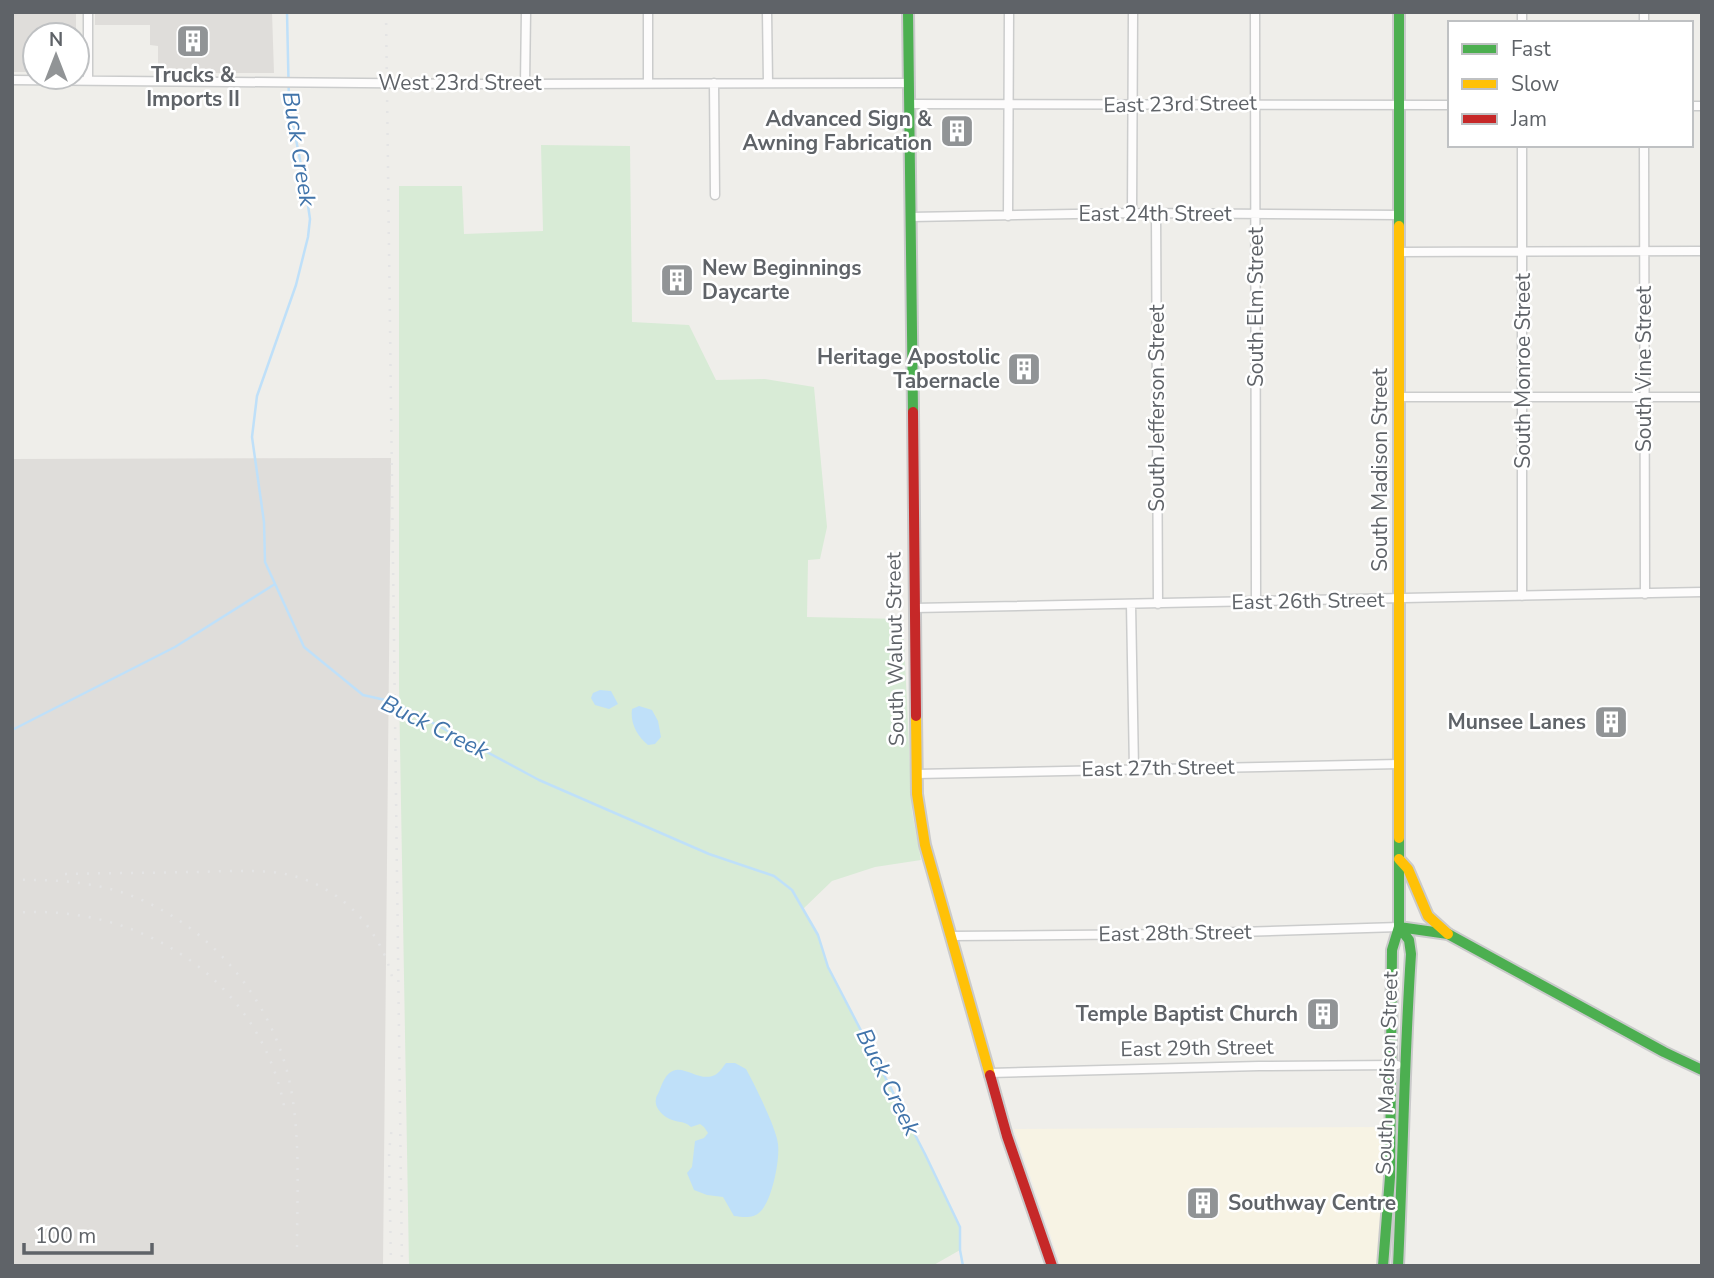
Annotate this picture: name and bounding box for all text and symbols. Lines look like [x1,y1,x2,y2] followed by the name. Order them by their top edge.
[21,21,91,91] north arrow
[1448,21,1693,147] legend
[174,22,212,60] building icon: Trucks & Imports II
[49,27,63,53] text: N
[1511,35,1551,63] text: Fast
[146,61,240,113] place label: Trucks & Imports II
[378,69,542,97] street label: West 23rd Street
[1511,70,1560,98] text: Slow
[275,89,323,209] water label: Buck Creek
[1103,89,1258,119] street label: East 23rd Street
[743,105,933,157] place label: Advanced Sign & Awning Fabrication
[1510,105,1547,133] text: Jam
[938,112,976,150] building icon: Advanced Sign & Awning Fabrication
[1078,200,1232,228] street label: East 24th Street
[1242,226,1270,387] street label: South Elm Street
[702,254,862,306] place label: New Beginnings Daycarte
[658,261,696,299] building icon: New Beginnings Daycarte
[1509,273,1537,469] street label: South Monroe Street
[1630,285,1658,452] street label: South Vine Street
[1143,304,1171,512] street label: South Jefferson Street
[817,343,1000,395] place label: Heritage Apostolic Tabernacle
[1005,350,1043,388] building icon: Heritage Apostolic Tabernacle
[1366,368,1394,572] street label: South Madison Street
[879,551,911,746] street label: South Walnut Street
[1231,586,1385,616] street label: East 26th Street
[376,688,494,767] water label: Buck Creek
[1592,703,1630,741] building icon: Munsee Lanes
[1447,708,1586,736] place label: Munsee Lanes
[1081,753,1235,783] street label: East 27th Street
[1098,918,1252,948] street label: East 28th Street
[1369,970,1405,1175] street label: South Madison Street
[1304,995,1342,1033] building icon: Temple Baptist Church
[1076,1000,1298,1028] place label: Temple Baptist Church
[849,1023,928,1141] water label: Buck Creek
[1120,1033,1274,1063] street label: East 29th Street
[1184,1184,1222,1222] building icon: Southway Centre
[1228,1189,1396,1217] place label: Southway Centre
[24,1212,152,1256] scale bar
[35,1222,96,1250] text: 100 m

